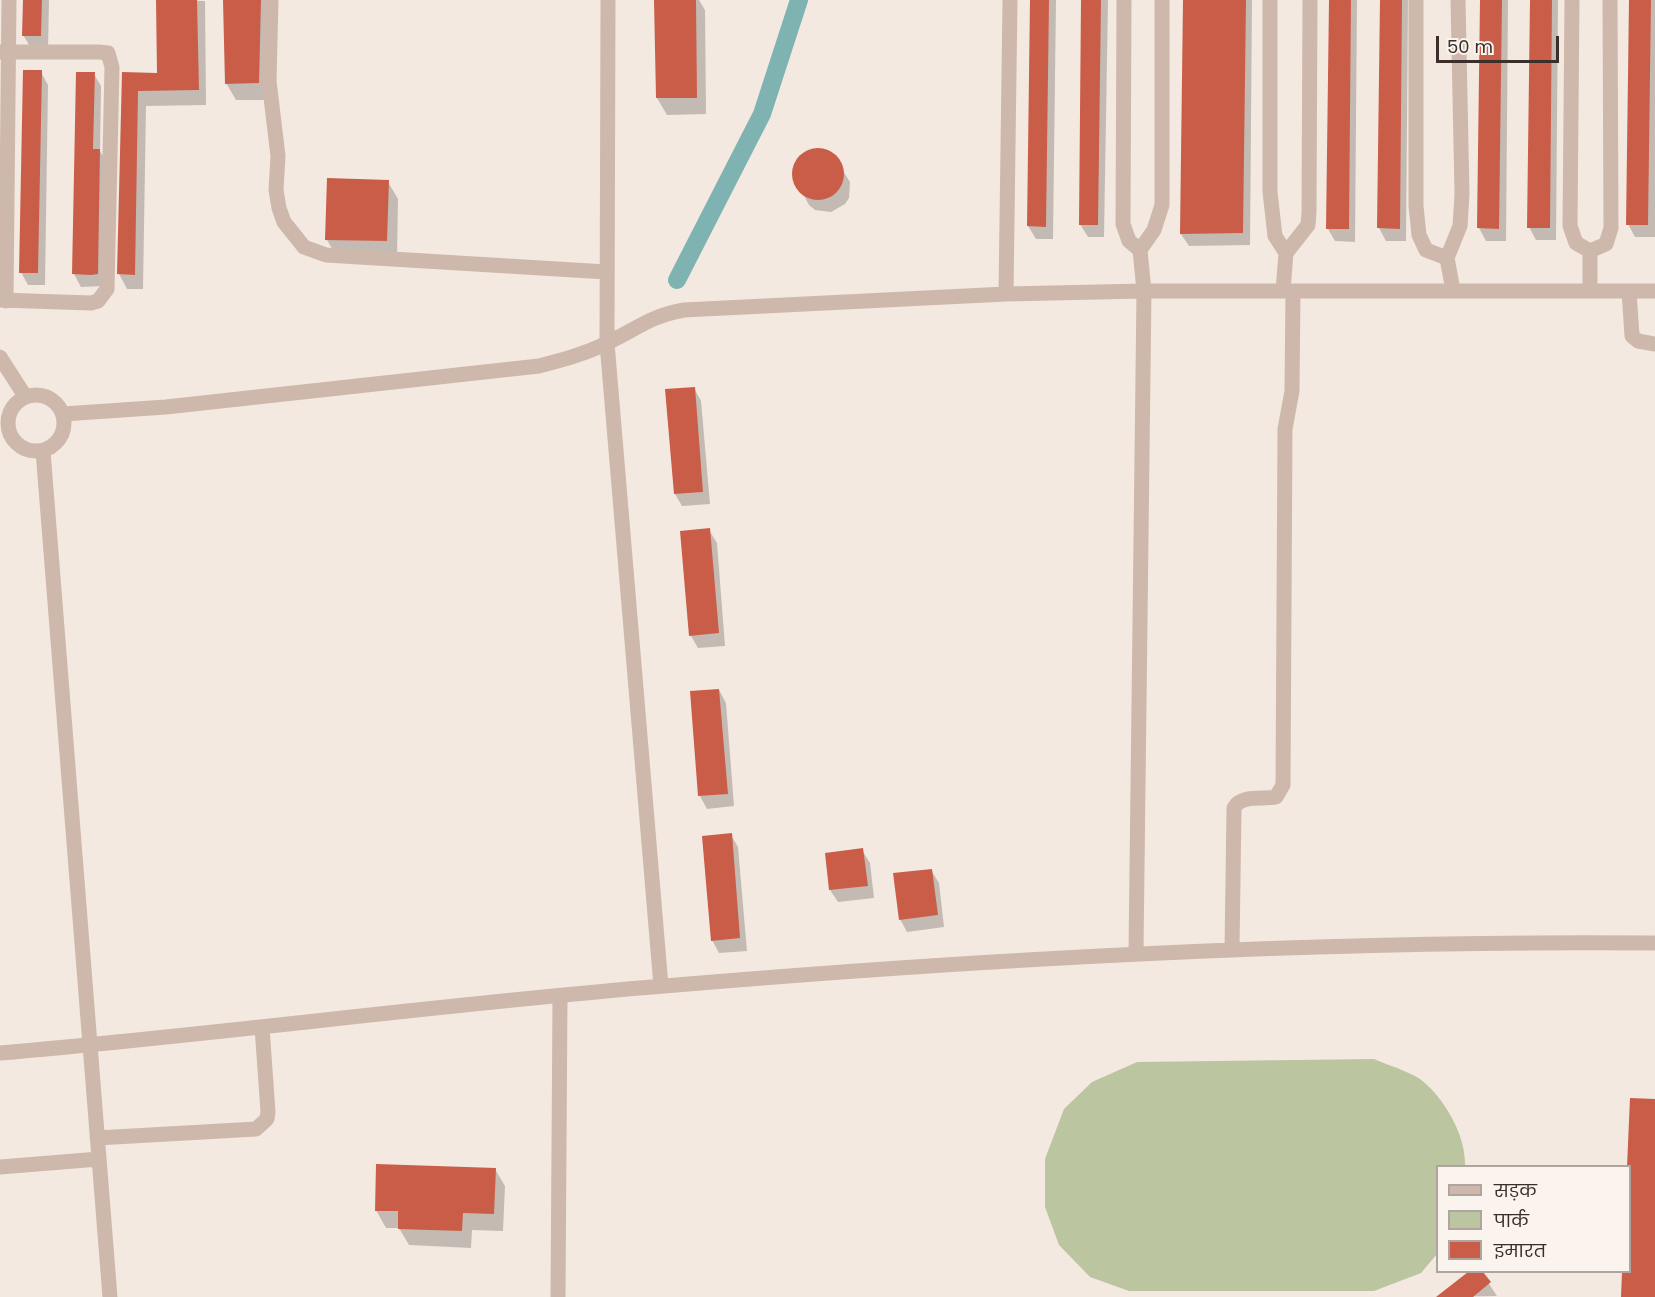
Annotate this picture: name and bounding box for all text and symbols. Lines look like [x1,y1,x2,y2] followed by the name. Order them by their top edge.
[1439,24,1562,62] scale bar
[1447,34,1493,59] text: 50 m
[1436,1165,1631,1273] legend
[1494,1178,1537,1203] text: सड़क
[1494,1208,1529,1233] text: पार्क
[1494,1238,1546,1263] text: इमारत

